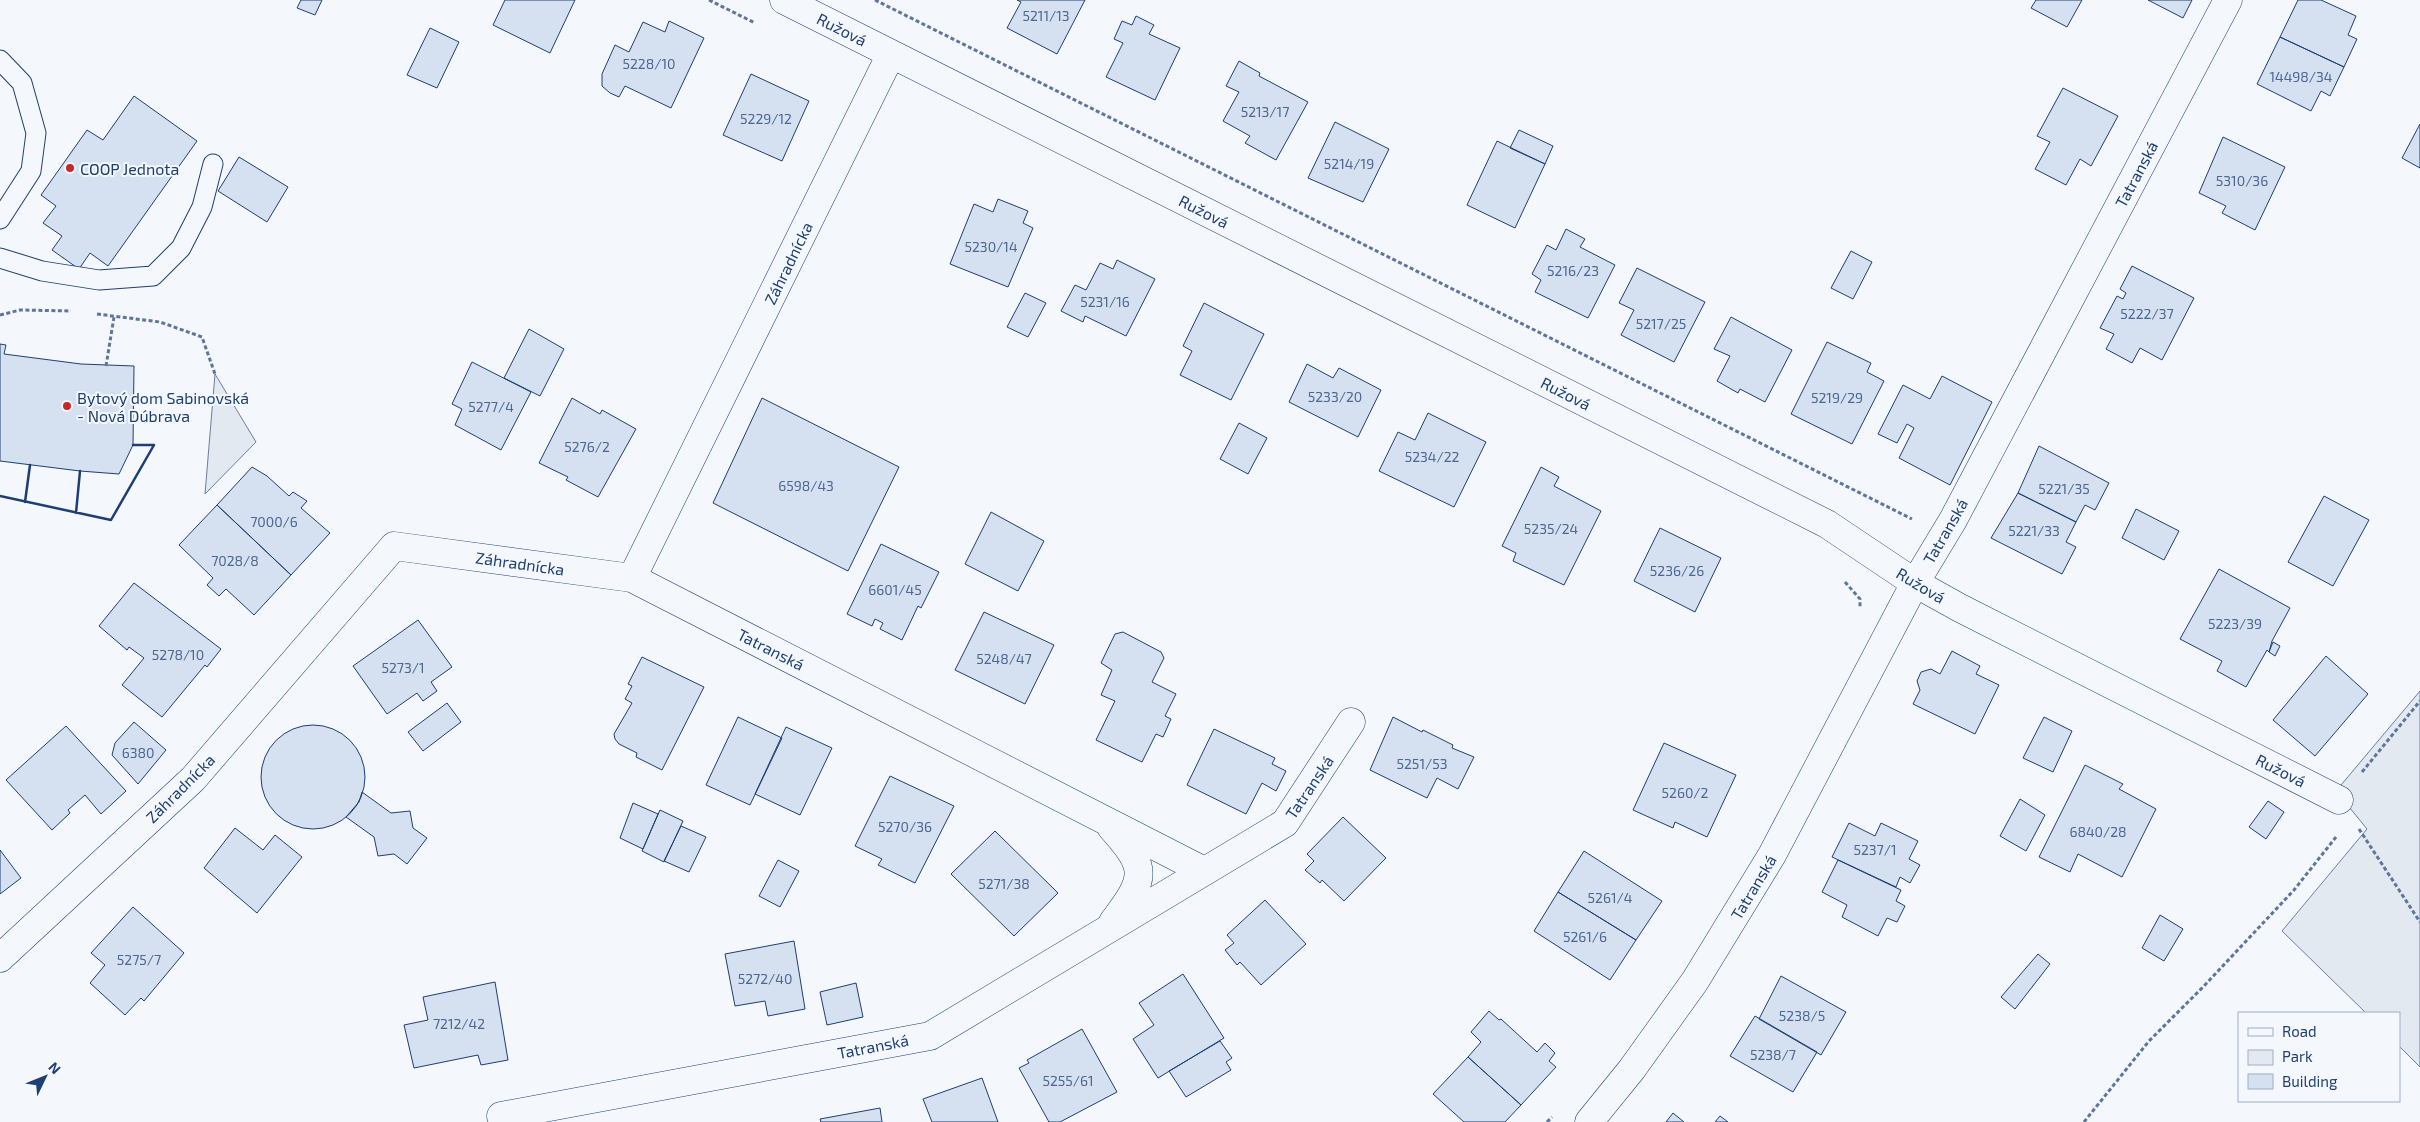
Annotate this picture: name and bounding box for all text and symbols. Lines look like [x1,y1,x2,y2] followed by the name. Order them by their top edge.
[1022,7,1070,24] house number: 5211/13
[814,8,870,50] street label: Ružová
[623,55,676,72] house number: 5228/10
[2270,68,2332,85] house number: 14498/34
[1241,103,1289,120] house number: 5213/17
[740,110,792,127] house number: 5229/12
[2111,138,2161,210] street label: Tatranská
[1324,155,1374,172] house number: 5214/19
[80,159,179,178] place label: COOP Jednota
[64,162,76,174] marker: COOP Jednota
[2216,172,2268,189] house number: 5310/36
[1176,190,1232,232] street label: Ružová
[760,219,816,307] street label: Záhradnícka
[964,238,1018,255] house number: 5230/14
[1547,262,1599,279] house number: 5216/23
[1080,293,1130,310] house number: 5231/16
[2120,305,2174,322] house number: 5222/37
[1636,315,1686,332] house number: 5217/25
[1538,372,1594,414] street label: Ružová
[77,388,249,425] place label: Bytový dom Sabinovská - Nová Dúbrava
[1308,388,1362,405] house number: 5233/20
[1811,389,1863,406] house number: 5219/29
[468,398,514,415] house number: 5277/4
[61,400,73,412] marker: Bytový dom Sabinovská - Nová Dúbrava
[564,438,610,455] house number: 5276/2
[1405,448,1459,465] house number: 5234/22
[778,477,834,494] house number: 6598/43
[2038,480,2090,497] house number: 5221/35
[1919,495,1971,567] street label: Tatranská
[250,513,298,530] house number: 7000/6
[1524,520,1578,537] house number: 5235/24
[2008,522,2060,539] house number: 5221/33
[474,547,566,579] street label: Záhradnícka
[211,552,259,569] house number: 7028/8
[1650,562,1704,579] house number: 5236/26
[1893,563,1949,607] street label: Ružová
[868,581,922,598] house number: 6601/45
[2208,615,2262,632] house number: 5223/39
[735,624,807,674] street label: Tatranská
[152,646,204,663] house number: 5278/10
[976,650,1032,667] house number: 5248/47
[381,659,425,676] house number: 5273/1
[122,744,154,761] house number: 6380
[2253,749,2309,791] street label: Ružová
[142,750,218,826] street label: Záhradnícka
[1281,752,1337,822] street label: Tatranská
[1397,755,1447,772] house number: 5251/53
[1662,784,1709,801] house number: 5260/2
[878,818,932,835] house number: 5270/36
[2069,823,2127,840] house number: 6840/28
[1853,841,1897,858] house number: 5237/1
[1726,851,1780,923] street label: Tatranská
[978,875,1030,892] house number: 5271/38
[1588,889,1632,906] house number: 5261/4
[1563,928,1607,945] house number: 5261/6
[117,951,161,968] house number: 5275/7
[738,970,792,987] house number: 5272/40
[1779,1007,1825,1024] house number: 5238/5
[2238,1012,2400,1102] legend
[433,1015,485,1032] house number: 7212/42
[2282,1022,2317,1040] text: Road
[836,1030,910,1062] street label: Tatranská
[1750,1046,1796,1063] house number: 5238/7
[2282,1047,2313,1065] text: Park
[20,1052,70,1102] north arrow
[45,1058,65,1077] text: N
[1042,1072,1094,1089] house number: 5255/61
[2282,1072,2338,1090] text: Building

